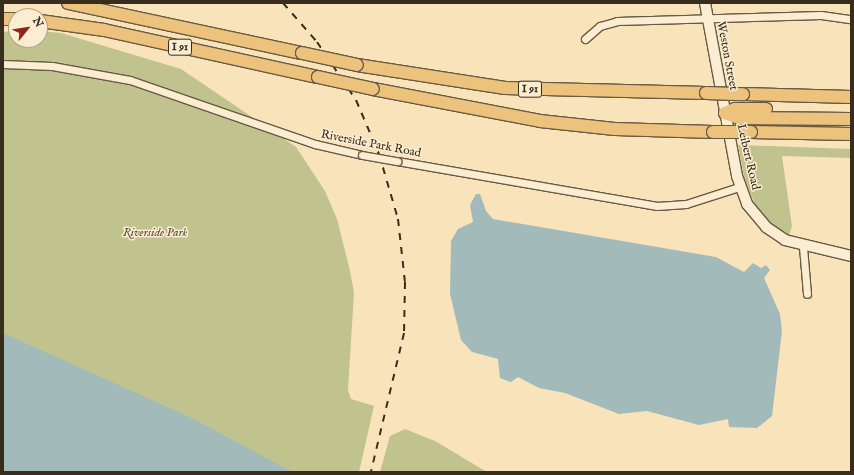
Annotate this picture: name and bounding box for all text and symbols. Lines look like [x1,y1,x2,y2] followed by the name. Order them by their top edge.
[8,8,48,48] north arrow
[29,15,46,30] text: N
[713,20,741,92] street label: Weston Street
[168,38,192,56] road number: I 91
[518,80,542,98] road number: I 91
[733,122,763,192] street label: Leibert Road
[320,127,422,161] street label: Riverside Park Road
[123,226,187,240] park label: Riverside Park

